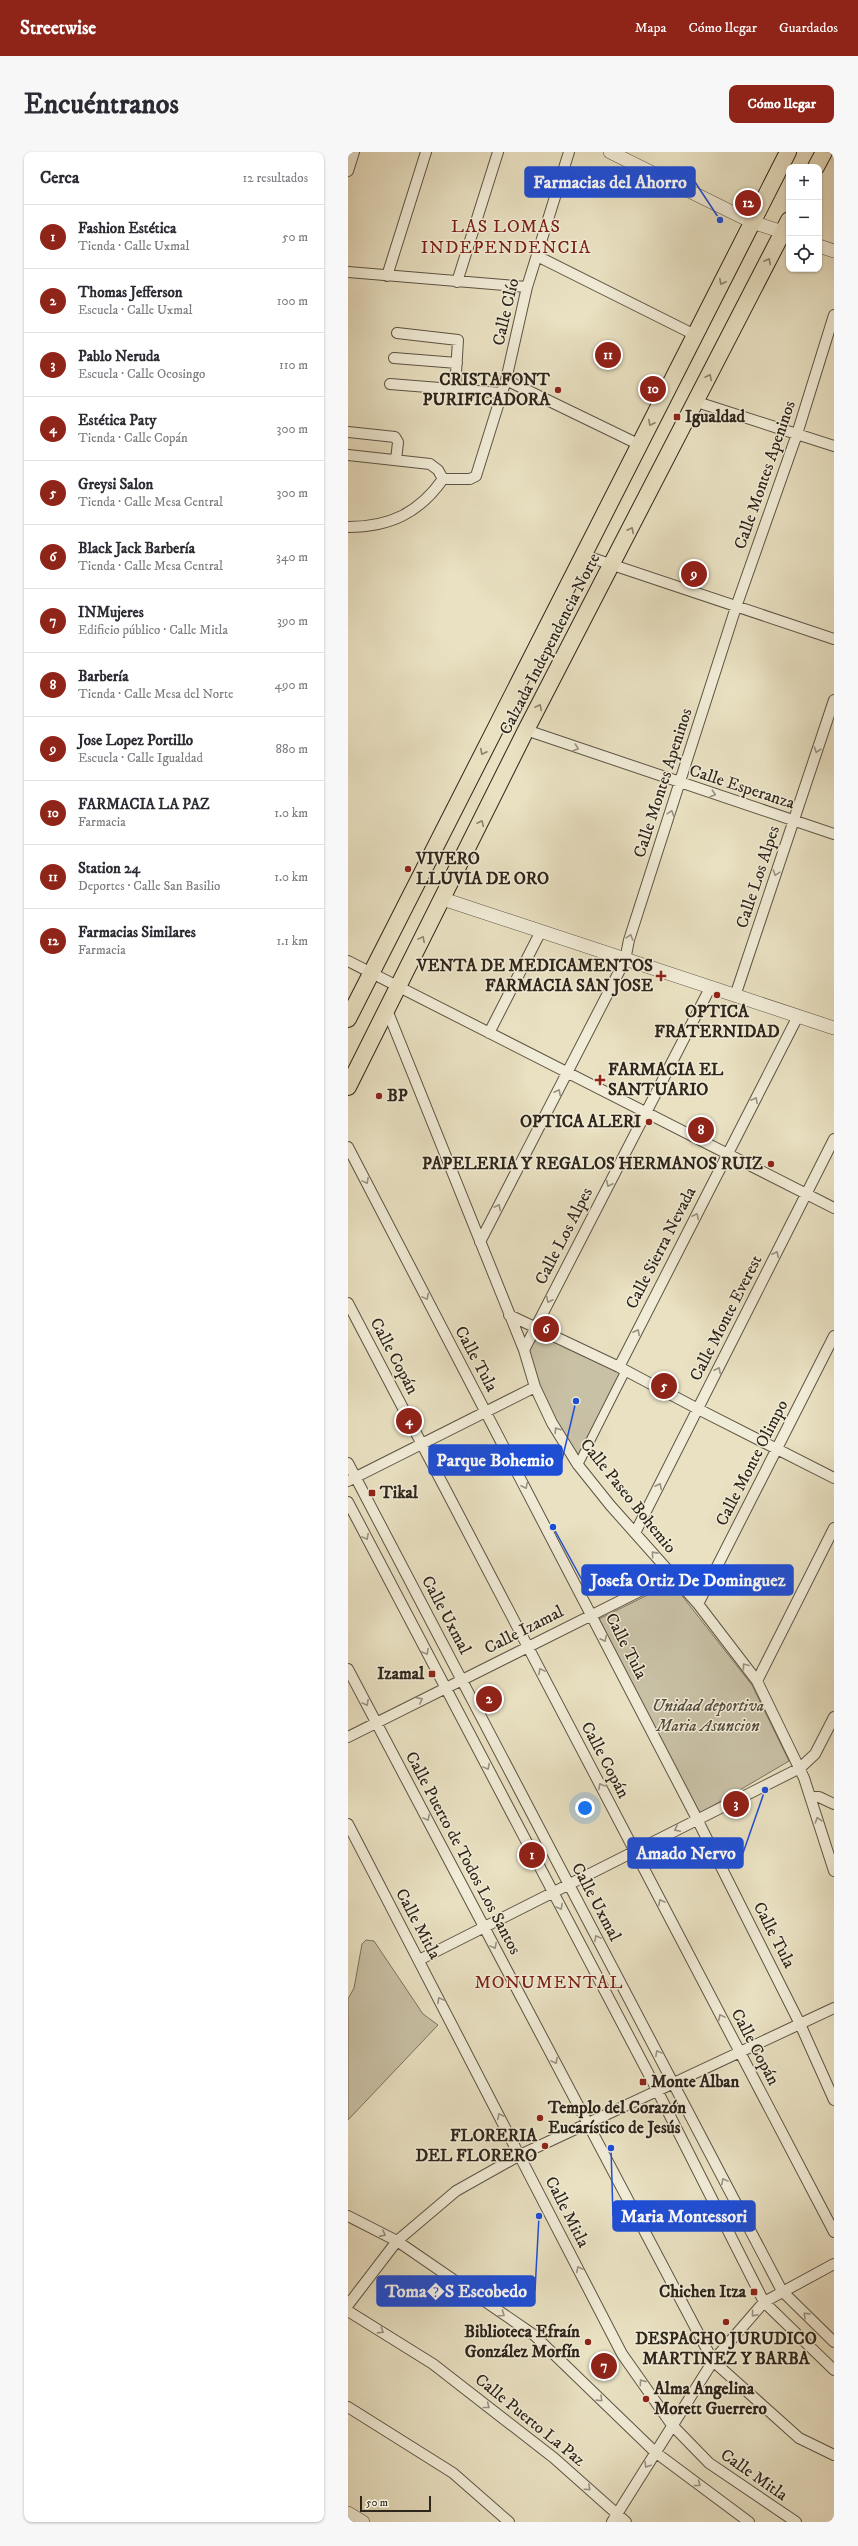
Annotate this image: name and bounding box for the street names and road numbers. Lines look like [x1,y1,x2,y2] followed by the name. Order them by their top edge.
[488,276,524,348] street label: Calle Clío
[729,397,801,552] street label: Calle Montes Apeninos
[495,550,605,738] street label: Calzada Independencia Norte
[628,705,698,861] street label: Calle Montes Apeninos
[686,760,798,815] street label: Calle Esperanza
[731,823,785,931] street label: Calle Los Alpes
[621,1182,702,1313] street label: Calle Sierra Nevada
[530,1183,598,1288] street label: Calle Los Alpes
[685,1251,767,1385] street label: Calle Monte Everest
[365,1314,423,1398] street label: Calle Copán
[449,1322,503,1396] street label: Calle Tula
[711,1396,793,1530] street label: Calle Monte Olimpo
[575,1434,681,1558] street label: Calle Paseo Bohemio
[416,1572,476,1658] street label: Calle Uxmal
[481,1601,567,1659] street label: Calle Izamal
[600,1609,652,1684] street label: Calle Tula
[576,1718,634,1802] street label: Calle Copán
[400,1748,526,1959] street label: Calle Puerto de Todos Los Santos
[566,1859,626,1945] street label: Calle Uxmal
[390,1885,446,1964] street label: Calle Mitla
[748,1898,800,1973] street label: Calle Tula
[726,2005,784,2089] street label: Calle Copán
[540,2173,595,2252] street label: Calle Mitla
[470,2369,590,2472] street label: Calle Puerto La Paz
[716,2444,792,2507] street label: Calle Mitla

